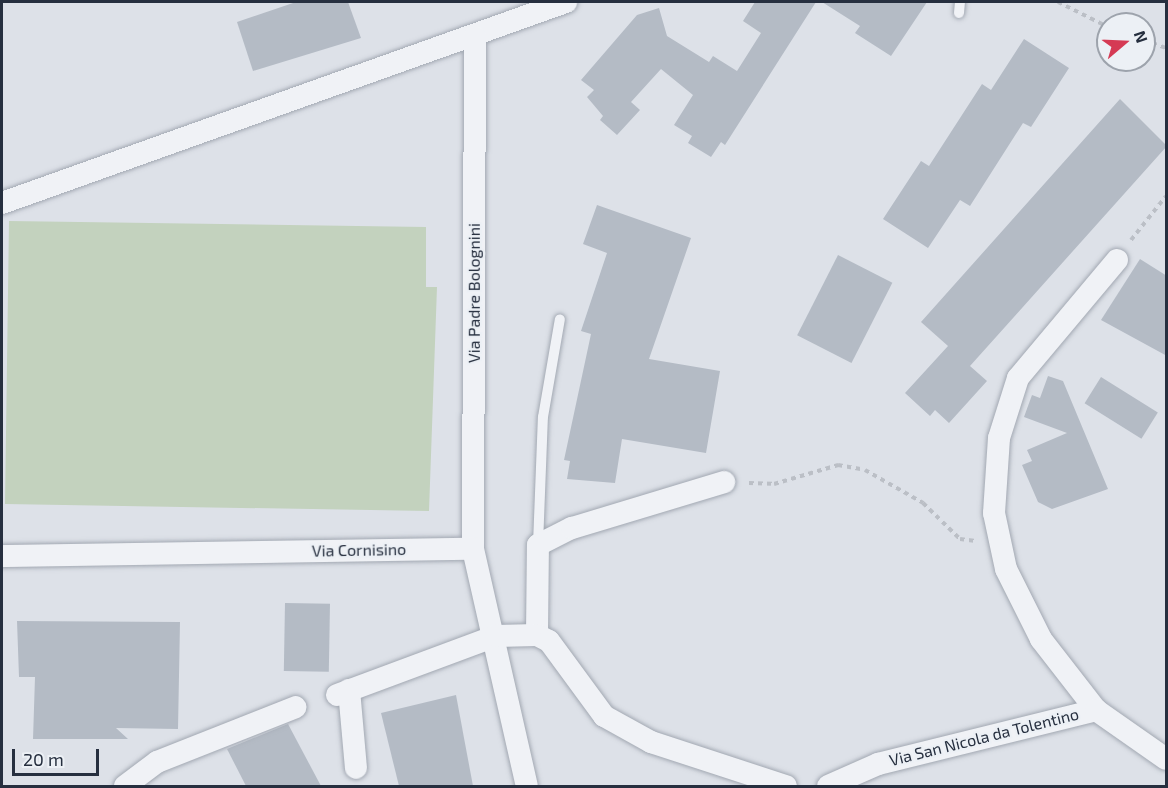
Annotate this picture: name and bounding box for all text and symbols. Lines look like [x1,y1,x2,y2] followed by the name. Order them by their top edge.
[1096,12,1156,72] north arrow
[1131,28,1152,45] text: N
[464,223,484,363] street label: Via Padre Bolognini
[312,540,406,560] street label: Via Cornisino
[887,704,1081,770] street label: Via San Nicola da Tolentino
[15,737,102,775] scale bar
[23,748,64,770] text: 20 m

